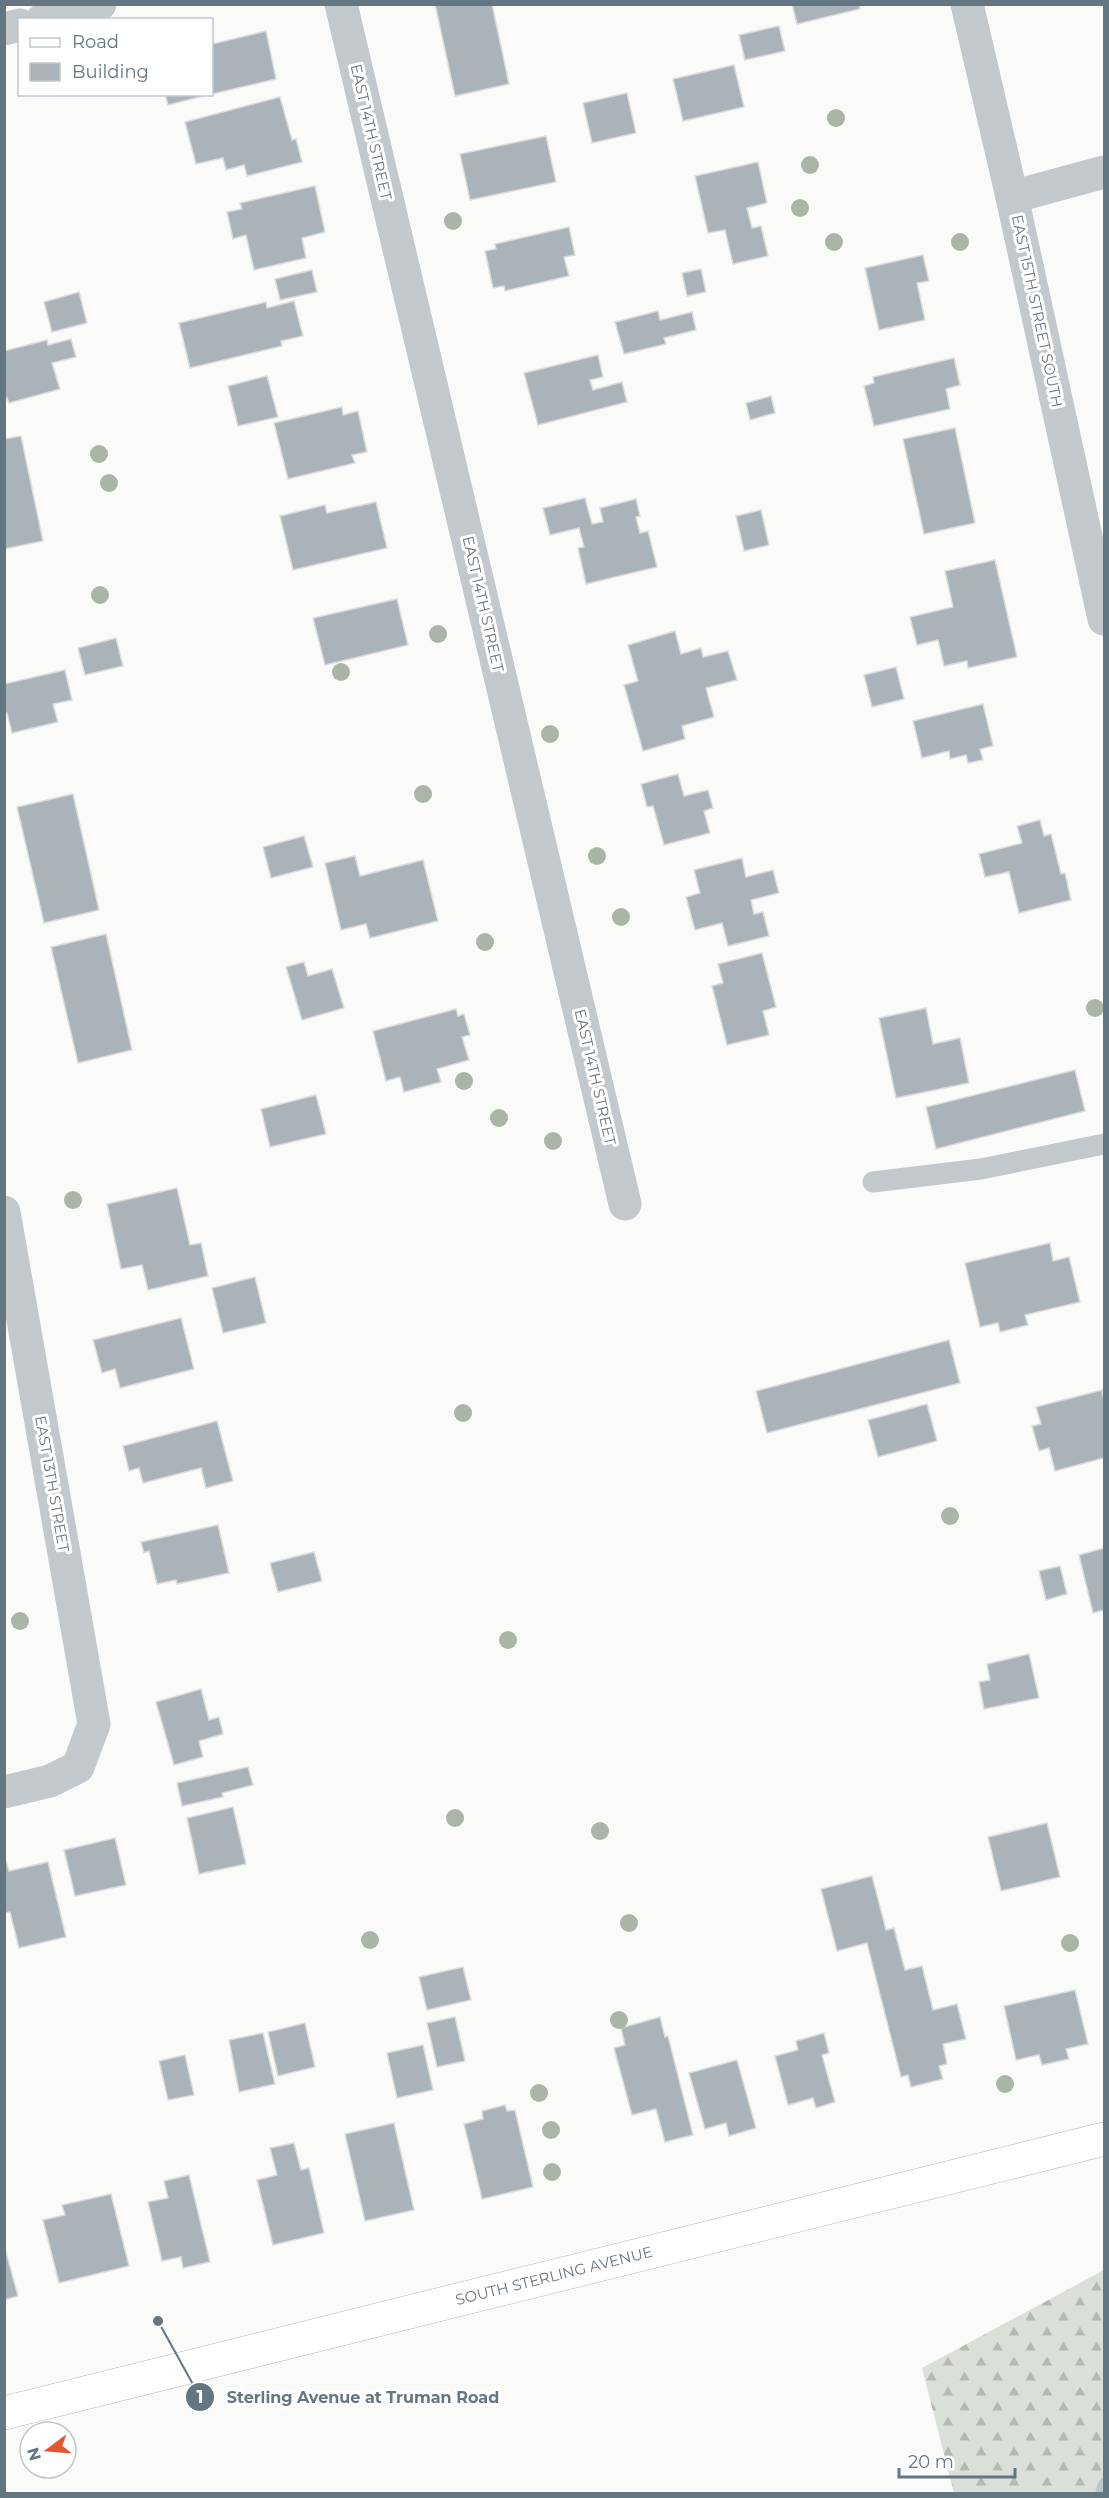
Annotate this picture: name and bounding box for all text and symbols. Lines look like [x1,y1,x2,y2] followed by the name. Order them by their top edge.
[18,18,213,96] legend
[72,31,119,53] text: Road
[72,61,149,83] text: Building
[347,62,396,202] street label: EAST 14TH STREET
[1008,213,1067,409] street label: EAST 15TH STREET SOUTH
[459,534,508,674] street label: EAST 14TH STREET
[571,1007,620,1147] street label: EAST 14TH STREET
[31,1414,74,1554] street label: EAST 13TH STREET
[453,2242,654,2309] street label: SOUTH STERLING AVENUE
[185,2380,512,2414] callout: Sterling Avenue at Truman Road
[196,2386,204,2408] text: 1
[227,2388,499,2407] text: Sterling Avenue at Truman Road
[18,2420,78,2480] north arrow
[899,2441,1014,2479] scale bar
[23,2445,45,2463] text: N
[908,2451,954,2473] text: 20 m

